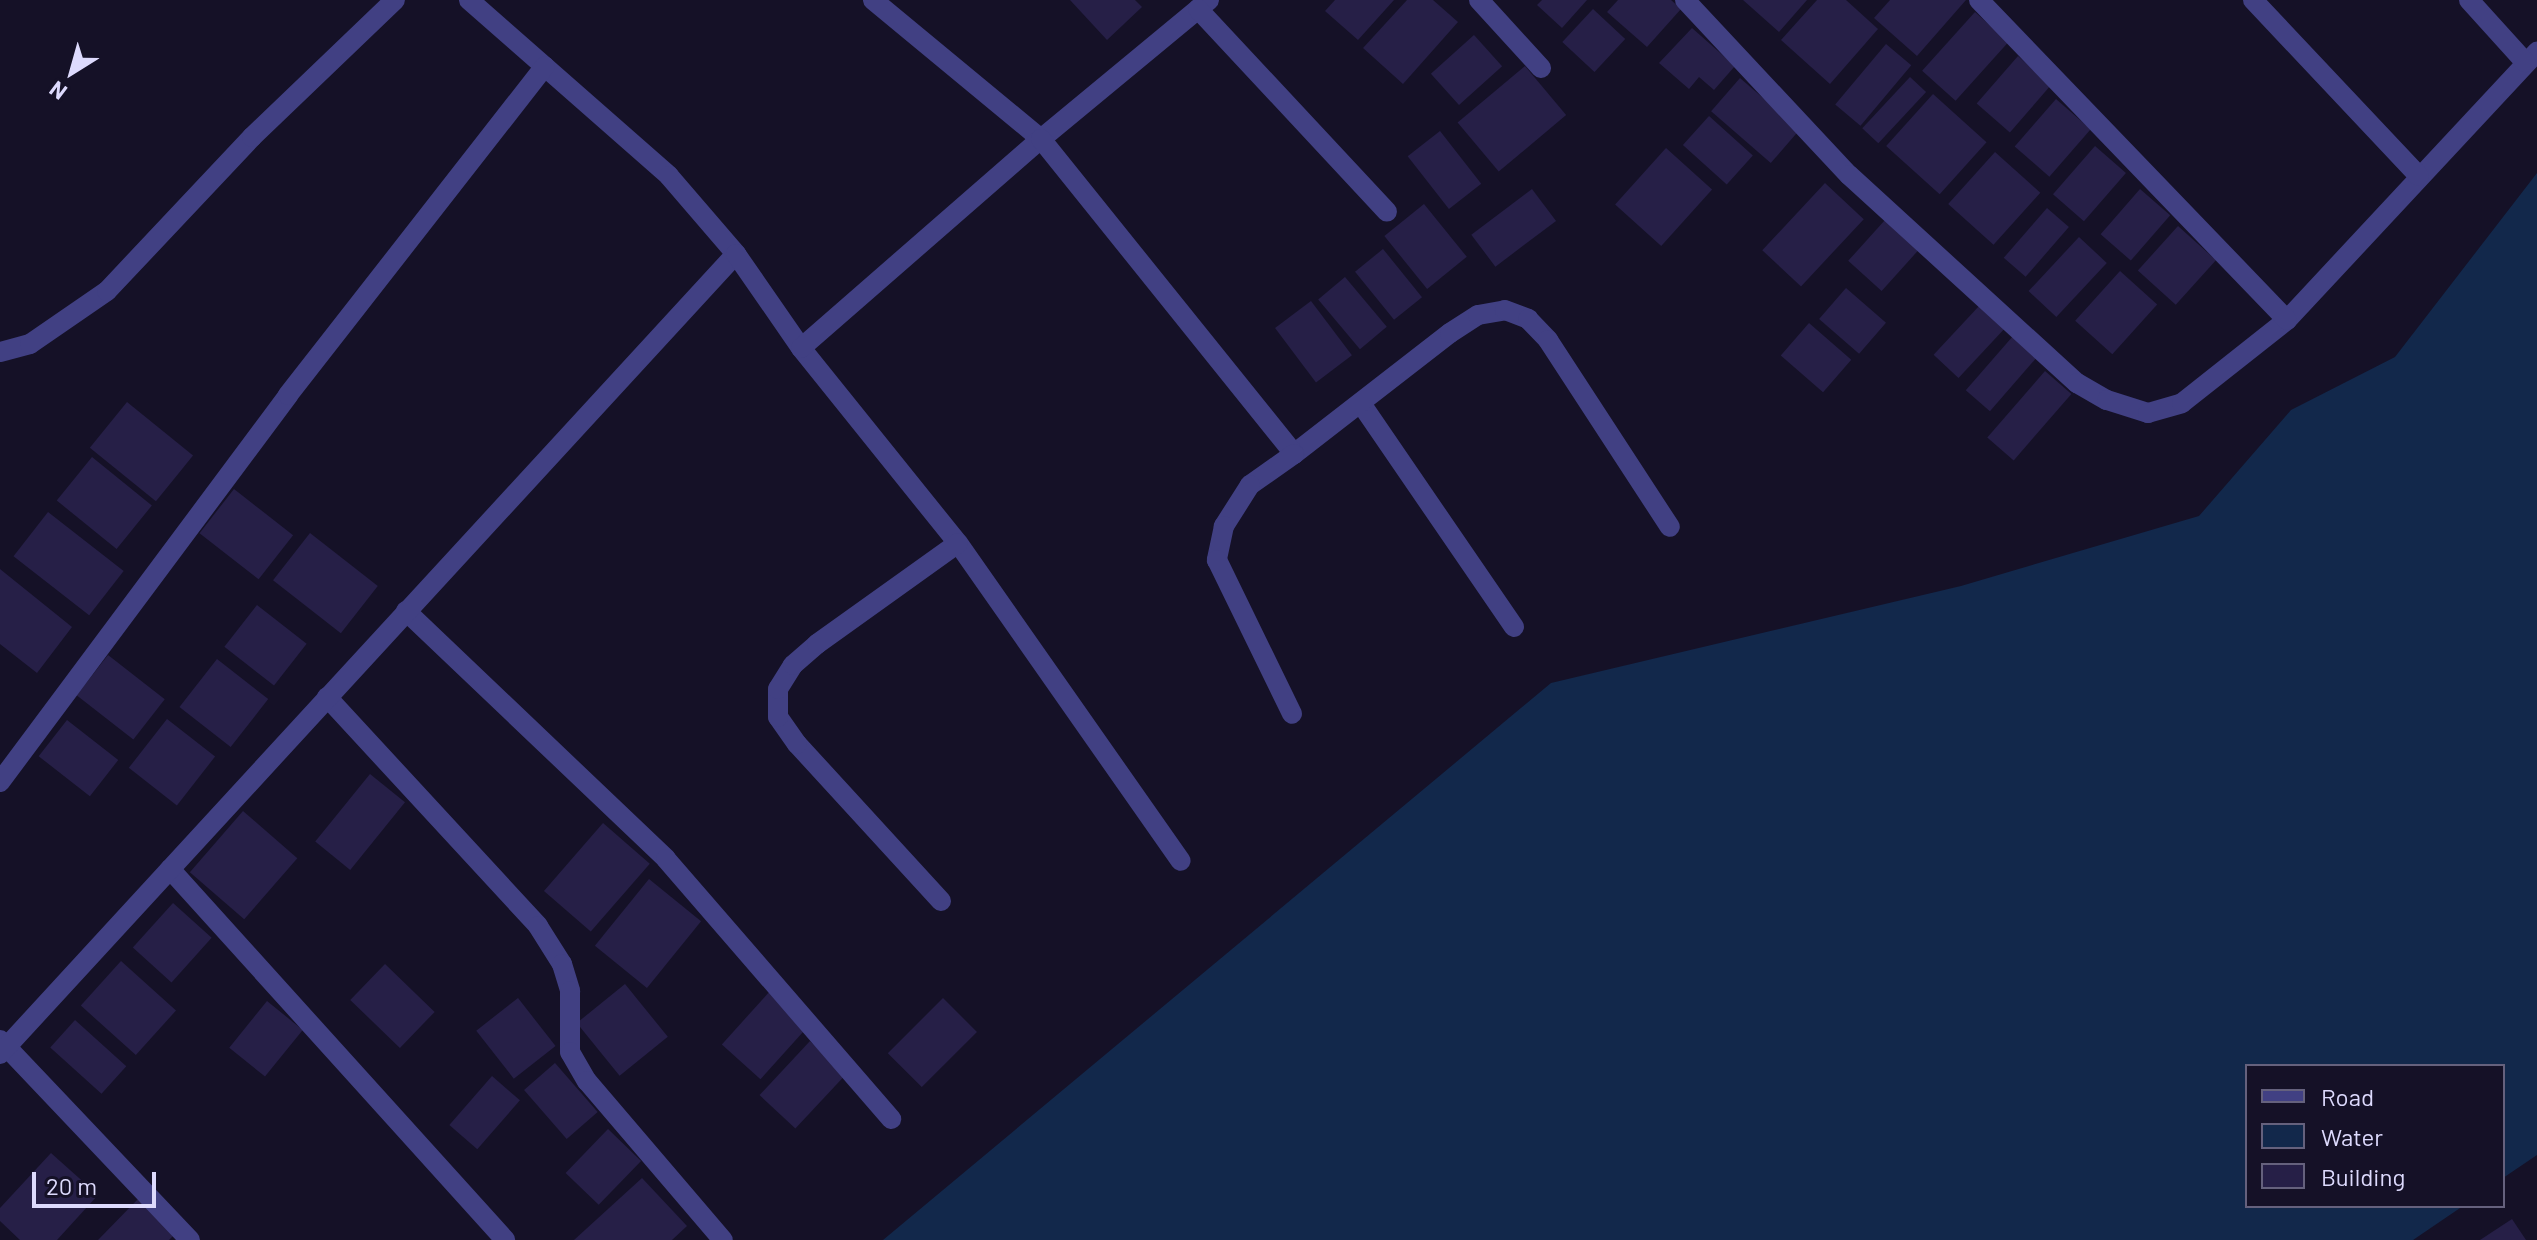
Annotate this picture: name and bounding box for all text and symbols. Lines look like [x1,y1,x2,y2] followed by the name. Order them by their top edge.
[32,32,112,112] north arrow
[44,76,71,106] text: N
[2245,1064,2505,1208] legend
[2321,1082,2374,1111] text: Road
[2321,1122,2383,1151] text: Water
[36,1156,160,1206] scale bar
[2321,1162,2405,1191] text: Building
[46,1171,97,1200] text: 20 m

